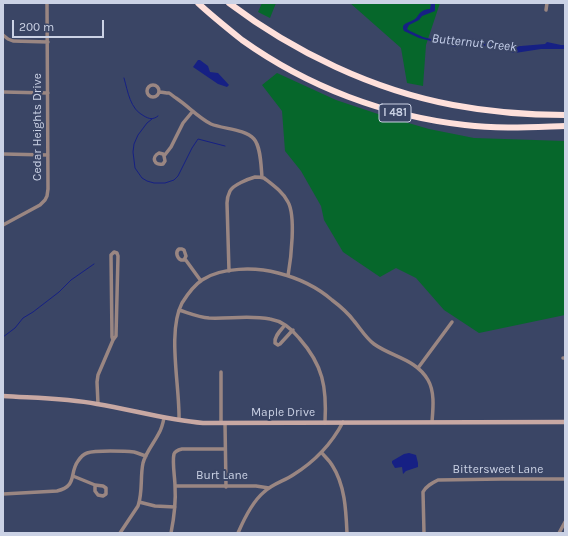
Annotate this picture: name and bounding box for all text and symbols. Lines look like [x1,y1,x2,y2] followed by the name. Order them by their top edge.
[14,12,106,38] scale bar
[19,20,54,34] text: 200 m
[431,31,517,55] water label: Butternut Creek
[31,73,45,181] street label: Cedar Heights Drive
[379,104,411,122] road number: I 481
[251,406,315,420] street label: Maple Drive
[453,463,543,477] street label: Bittersweet Lane
[196,469,248,483] street label: Burt Lane

